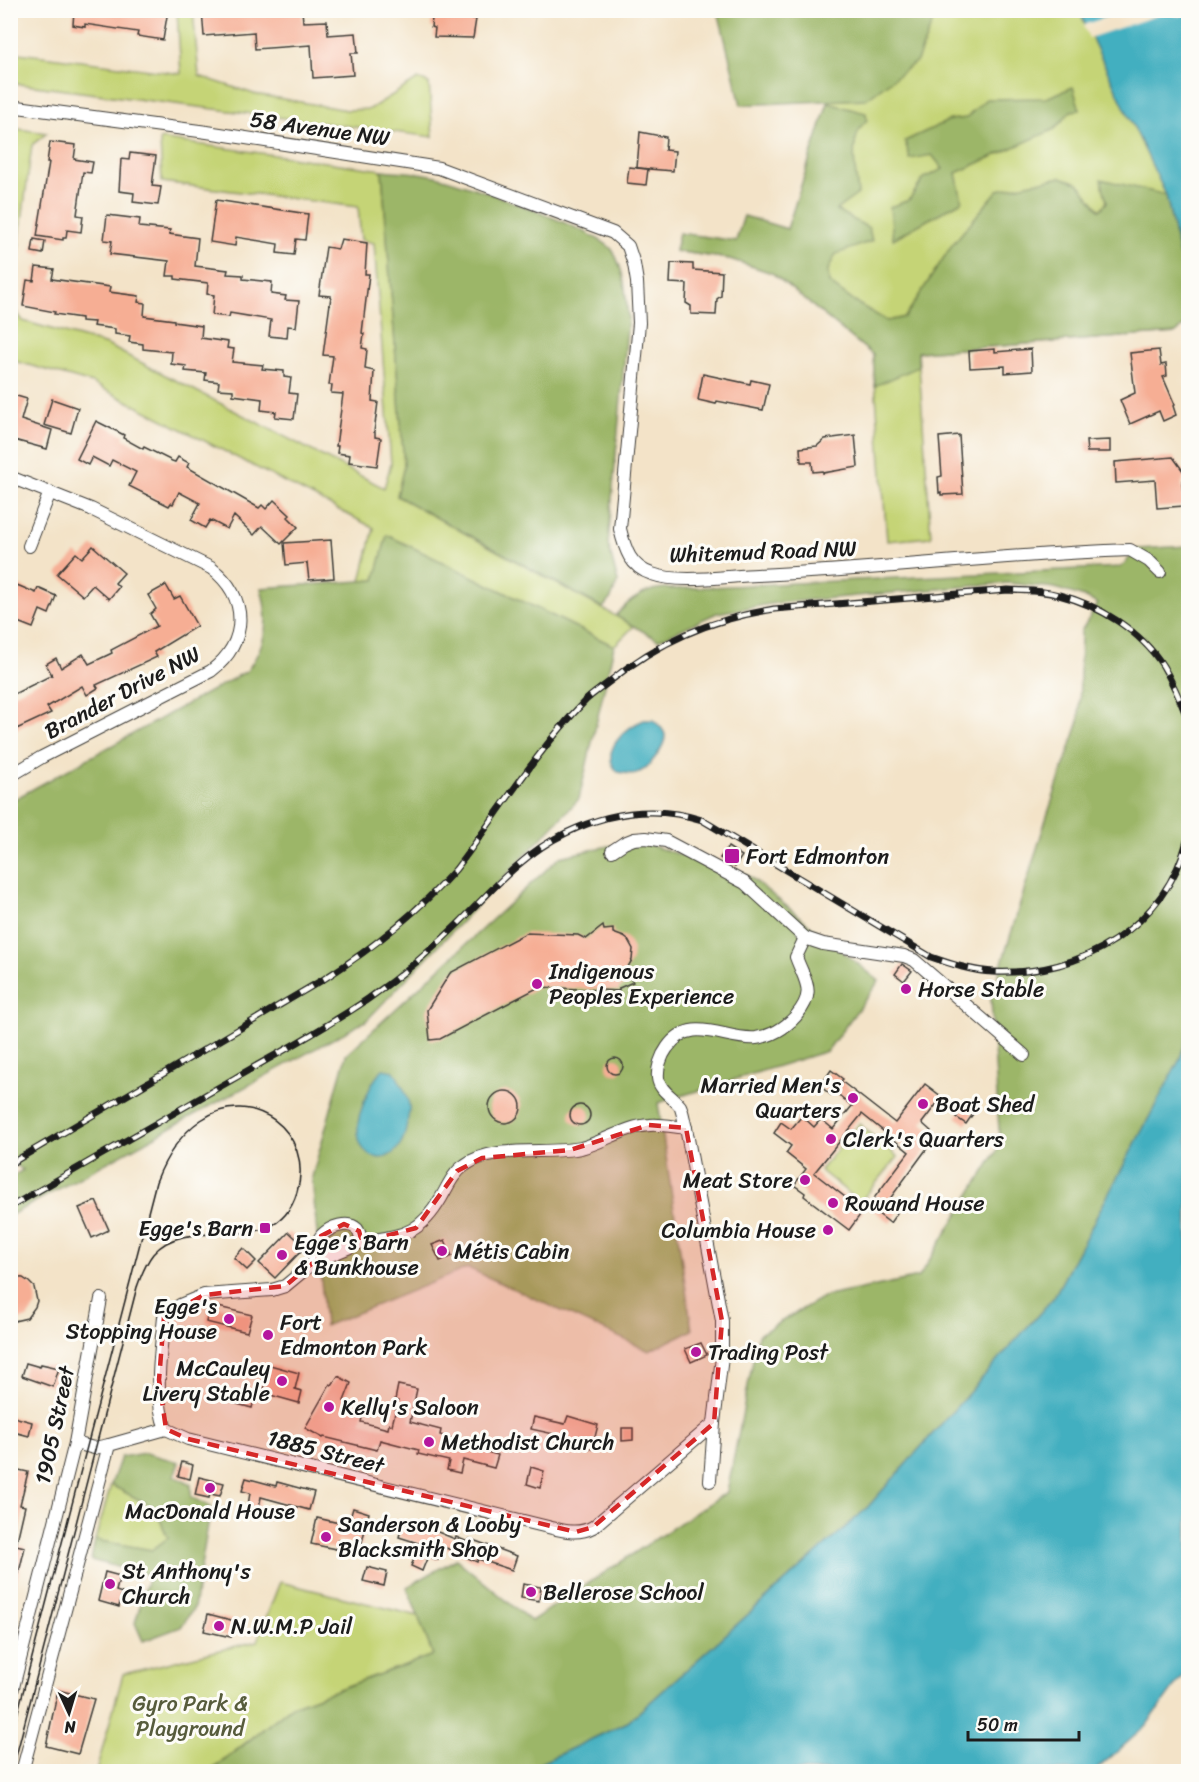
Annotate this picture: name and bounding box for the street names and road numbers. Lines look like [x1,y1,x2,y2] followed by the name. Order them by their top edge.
[247,99,393,158] street label: 58 Avenue NW
[669,529,858,574] street label: Whitemud Road NW
[37,635,208,750] street label: Brander Drive NW
[23,1361,86,1488] street label: 1905 Street
[263,1418,389,1485] street label: 1885 Street

